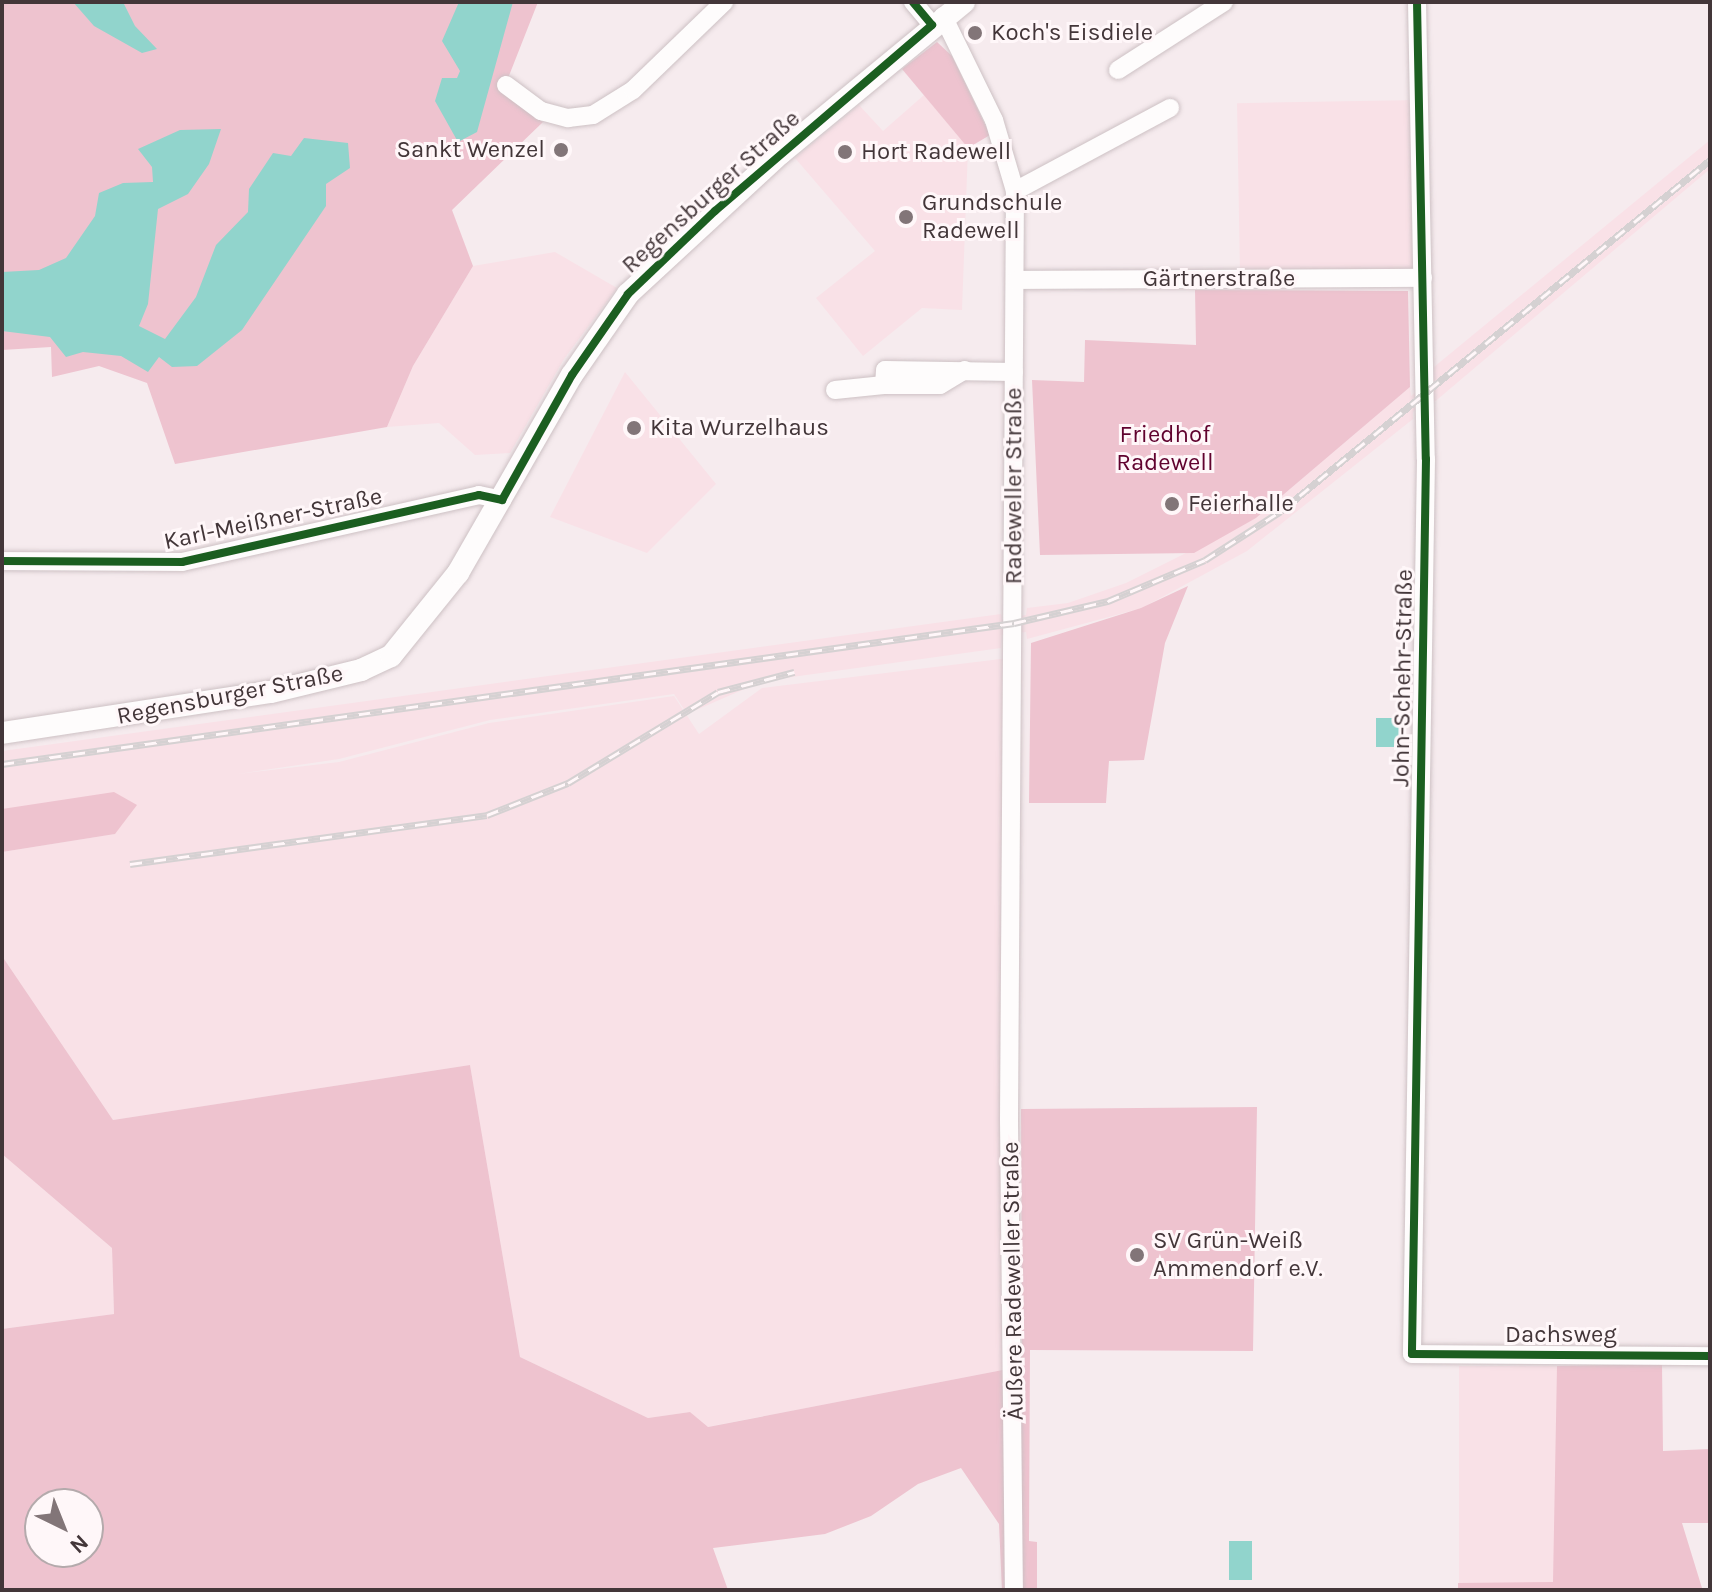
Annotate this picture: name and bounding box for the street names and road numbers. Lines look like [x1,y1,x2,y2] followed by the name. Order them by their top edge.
[616,104,806,280] street label: Regensburger Straße
[1143,265,1295,293] street label: Gärtnerstraße
[1000,388,1028,584] street label: Radeweller Straße
[161,482,385,556] street label: Karl-Meißner-Straße
[1387,569,1419,787] street label: John-Schehr-Straße
[114,659,346,731] street label: Regensburger Straße
[996,1141,1030,1421] street label: Äußere Radeweller Straße
[1505,1321,1617,1349] street label: Dachsweg

